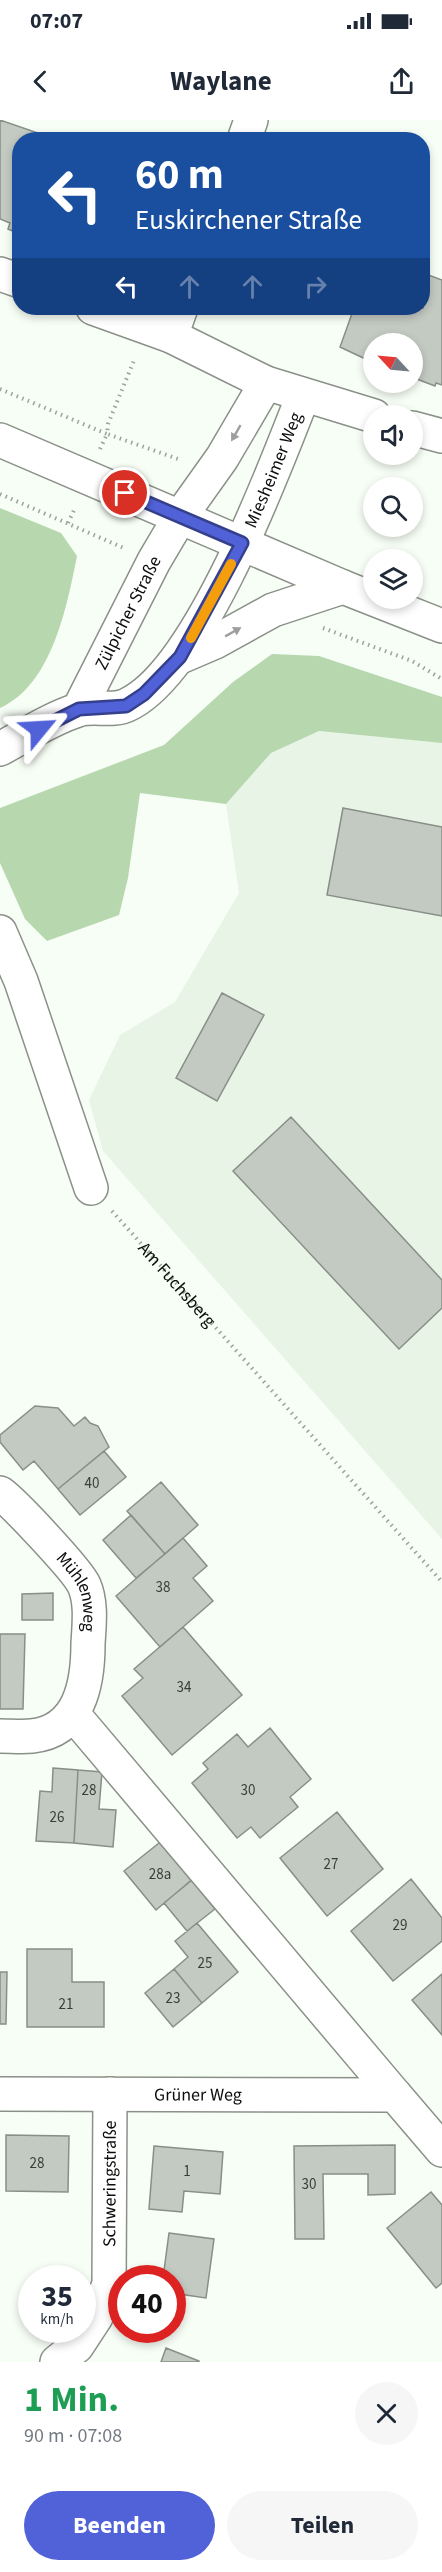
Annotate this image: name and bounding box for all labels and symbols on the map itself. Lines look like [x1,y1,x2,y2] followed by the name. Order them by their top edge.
[363,333,423,393] north arrow
[239,408,309,532] street label: Miesheimer Weg
[231,425,241,442] one-way arrow
[99,467,150,518] pin
[89,552,168,674] street label: Zülpicher Straße
[225,627,242,637] one-way arrow
[7,697,71,761] position arrow
[132,1237,221,1333] street label: Am Fuchsberg
[85,1473,99,1494] house number: 40
[50,1546,102,1632] street label: Mühlenweg
[156,1577,170,1598] house number: 38
[177,1677,192,1698] house number: 34
[82,1780,96,1801] house number: 28
[241,1780,255,1801] house number: 30
[50,1807,64,1828] house number: 26
[324,1854,338,1875] house number: 27
[149,1864,171,1885] house number: 28a
[393,1915,407,1936] house number: 29
[198,1953,212,1974] house number: 25
[166,1988,180,2009] house number: 23
[59,1994,73,2015] house number: 21
[154,2082,242,2108] street label: Grüner Weg
[97,2120,123,2247] street label: Schweringstraße
[30,2153,44,2174] house number: 28
[183,2161,191,2182] house number: 1
[302,2174,316,2195] house number: 30
[108,2265,186,2343] speed limit sign: 40

